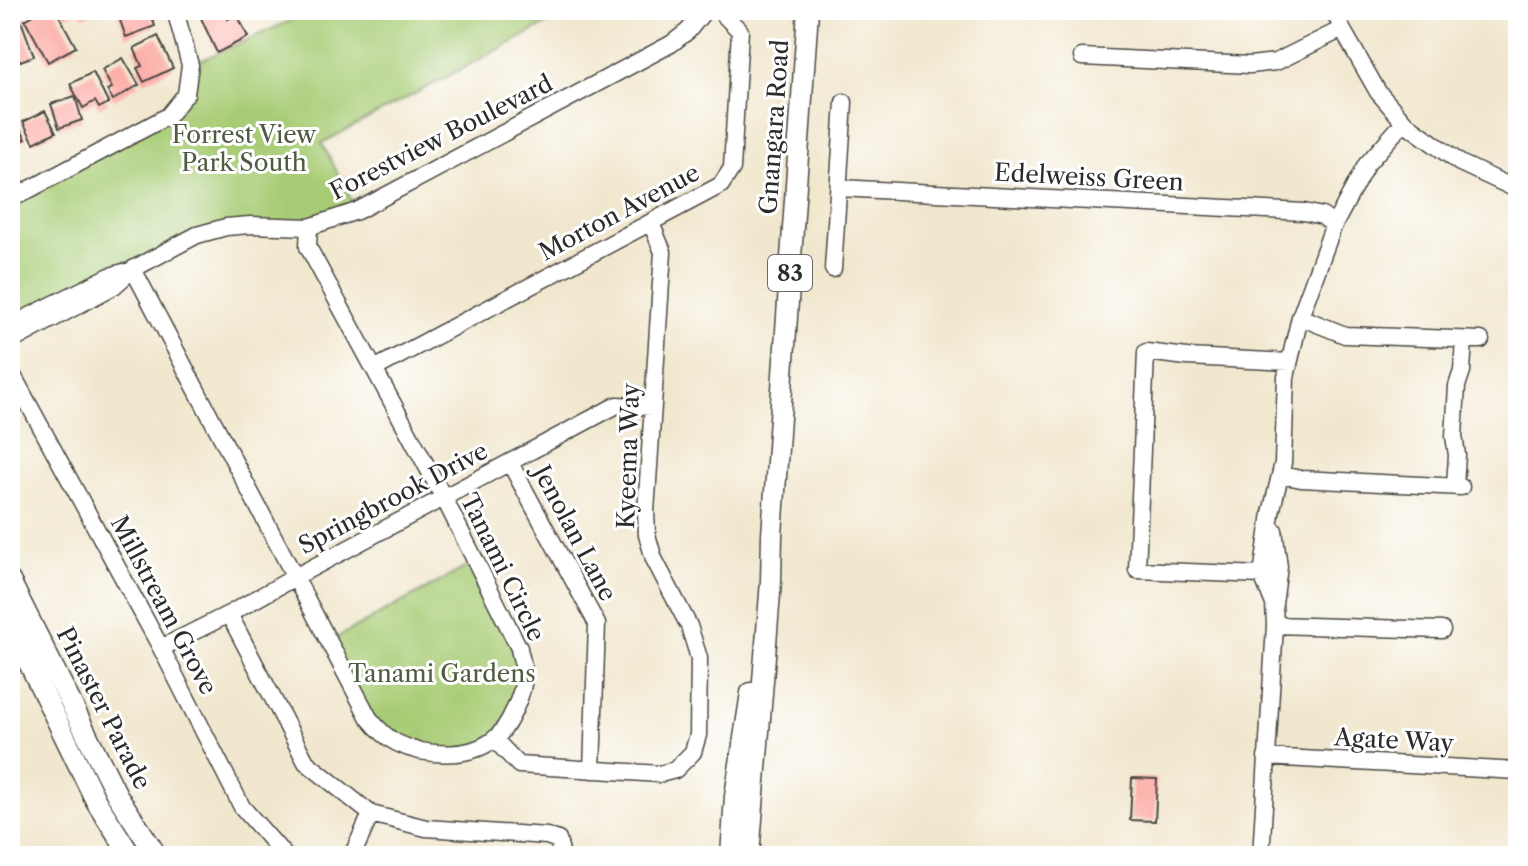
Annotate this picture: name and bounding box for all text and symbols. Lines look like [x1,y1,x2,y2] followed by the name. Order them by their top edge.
[753,38,795,216] street label: Gnangara Road
[325,68,557,206] street label: Forestview Boulevard
[172,120,317,177] park label: Forrest View Park South
[534,158,704,266] street label: Morton Avenue
[993,158,1185,196] street label: Edelweiss Green
[768,255,812,291] road number: 83
[611,382,645,529] street label: Kyeema Way
[293,436,493,560] street label: Springbrook Drive
[525,457,623,606] street label: Jenolan Lane
[455,488,551,646] street label: Tanami Circle
[105,511,223,699] street label: Millstream Grove
[51,622,157,794] street label: Pinaster Parade
[348,659,536,688] park label: Tanami Gardens
[1332,722,1455,758] street label: Agate Way

